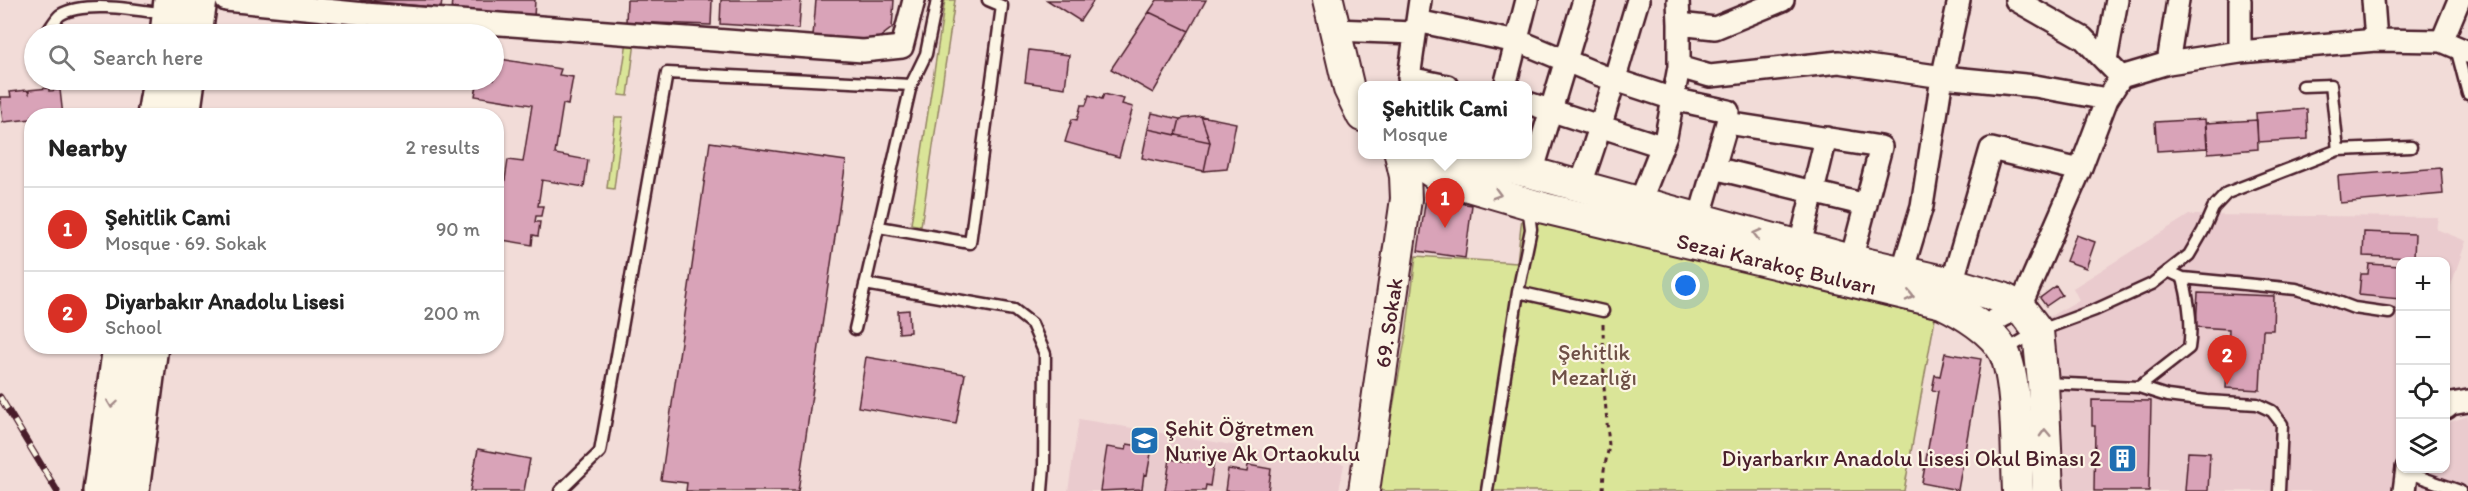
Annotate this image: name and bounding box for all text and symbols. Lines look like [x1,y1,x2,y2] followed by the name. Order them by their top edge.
[24,24,504,90] search box
[45,41,78,74] icon: search
[93,44,203,71] text: Search here
[1358,81,1532,159] popup
[1382,95,1508,122] text: Şehitlik Cami
[1382,122,1448,146] text: Mosque
[48,131,127,163] text: Nearby
[406,135,480,159] text: 2 results
[1426,178,1464,228] pin: 1
[1491,187,1501,199] one-way arrow
[105,204,231,231] text: Şehitlik Cami
[63,217,72,241] text: 1
[436,217,480,241] text: 90 m
[1674,227,1879,301] street label: Sezai Karakoç Bulvarı
[1752,229,1763,241] one-way arrow
[105,231,267,255] text: Mosque · 69. Sokak
[2396,257,2450,473] map controls
[2396,257,2450,311] button: +
[1671,271,1700,300] your location
[1369,276,1409,370] street label: 69. Sokak
[105,288,345,315] text: Diyarbakır Anadolu Lisesi
[1905,288,1915,301] one-way arrow
[62,301,73,325] text: 2
[424,301,480,325] text: 200 m
[2396,311,2450,365] button: −
[105,315,162,339] text: School
[2208,336,2246,385] pin: 2
[1551,339,1637,391] park label: Şehitlik Mezarlığı
[2396,365,2450,419] button: locate
[107,400,119,409] one-way arrow
[1165,415,1360,467] place label: Şehit Öğretmen Nuriye Ak Ortaokulu
[2396,419,2450,473] button: layers
[1128,425,1160,457] school or university icon: Şehit Öğretmen Nuriye Ak Ortaokulu
[2039,428,2052,437] one-way arrow
[2106,442,2138,474] building icon: Diyarbarkır Anadolu Lisesi Okul Binası 2
[1722,445,2101,472] place label: Diyarbarkır Anadolu Lisesi Okul Binası 2

